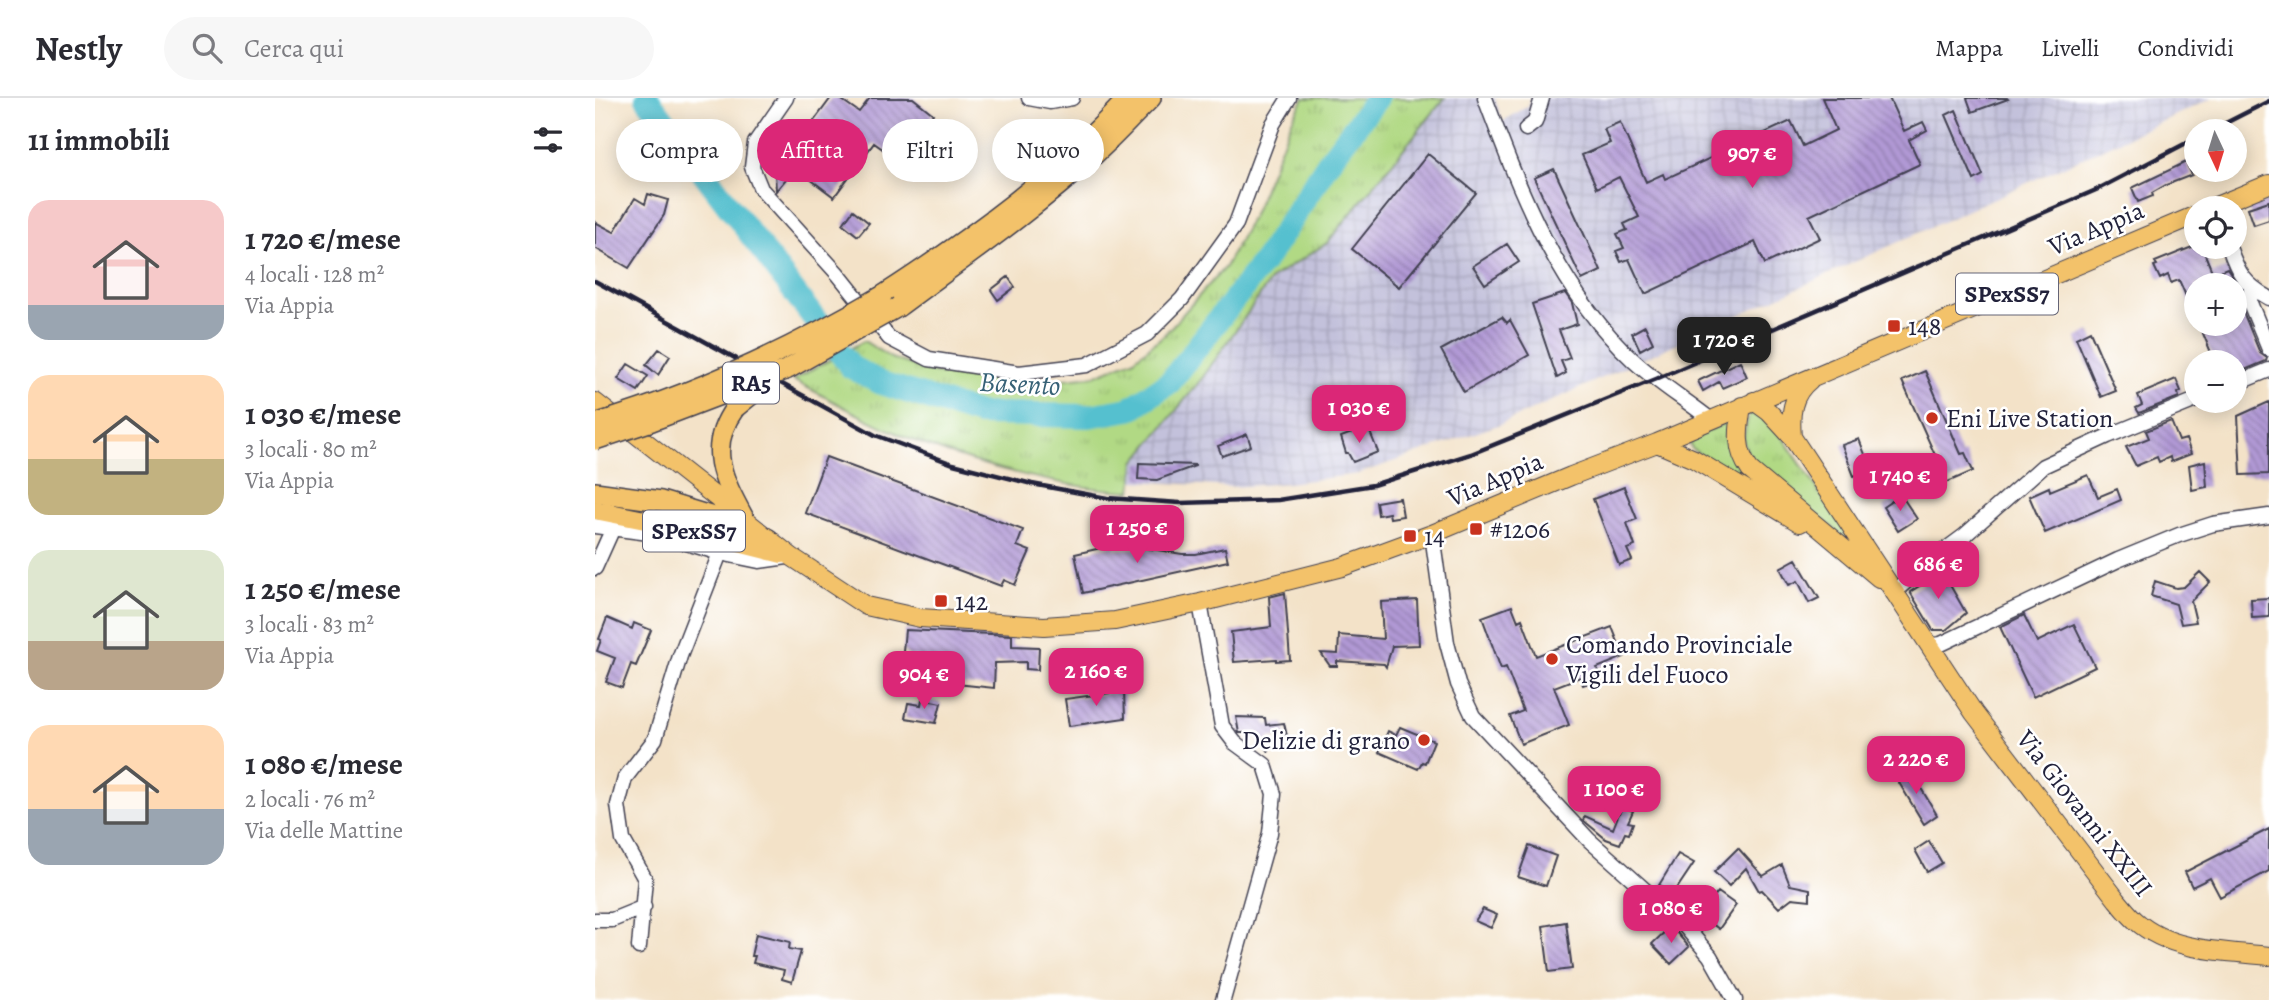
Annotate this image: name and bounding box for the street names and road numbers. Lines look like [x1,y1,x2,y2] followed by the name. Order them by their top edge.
[2042,193,2150,265] street label: Via Appia
[1956,274,2058,314] road number: SPexSS7
[723,362,779,404] road number: RA5
[1441,444,1549,516] street label: Via Appia
[643,510,745,551] road number: SPexSS7
[2008,722,2161,904] street label: Via Giovanni XXIII

